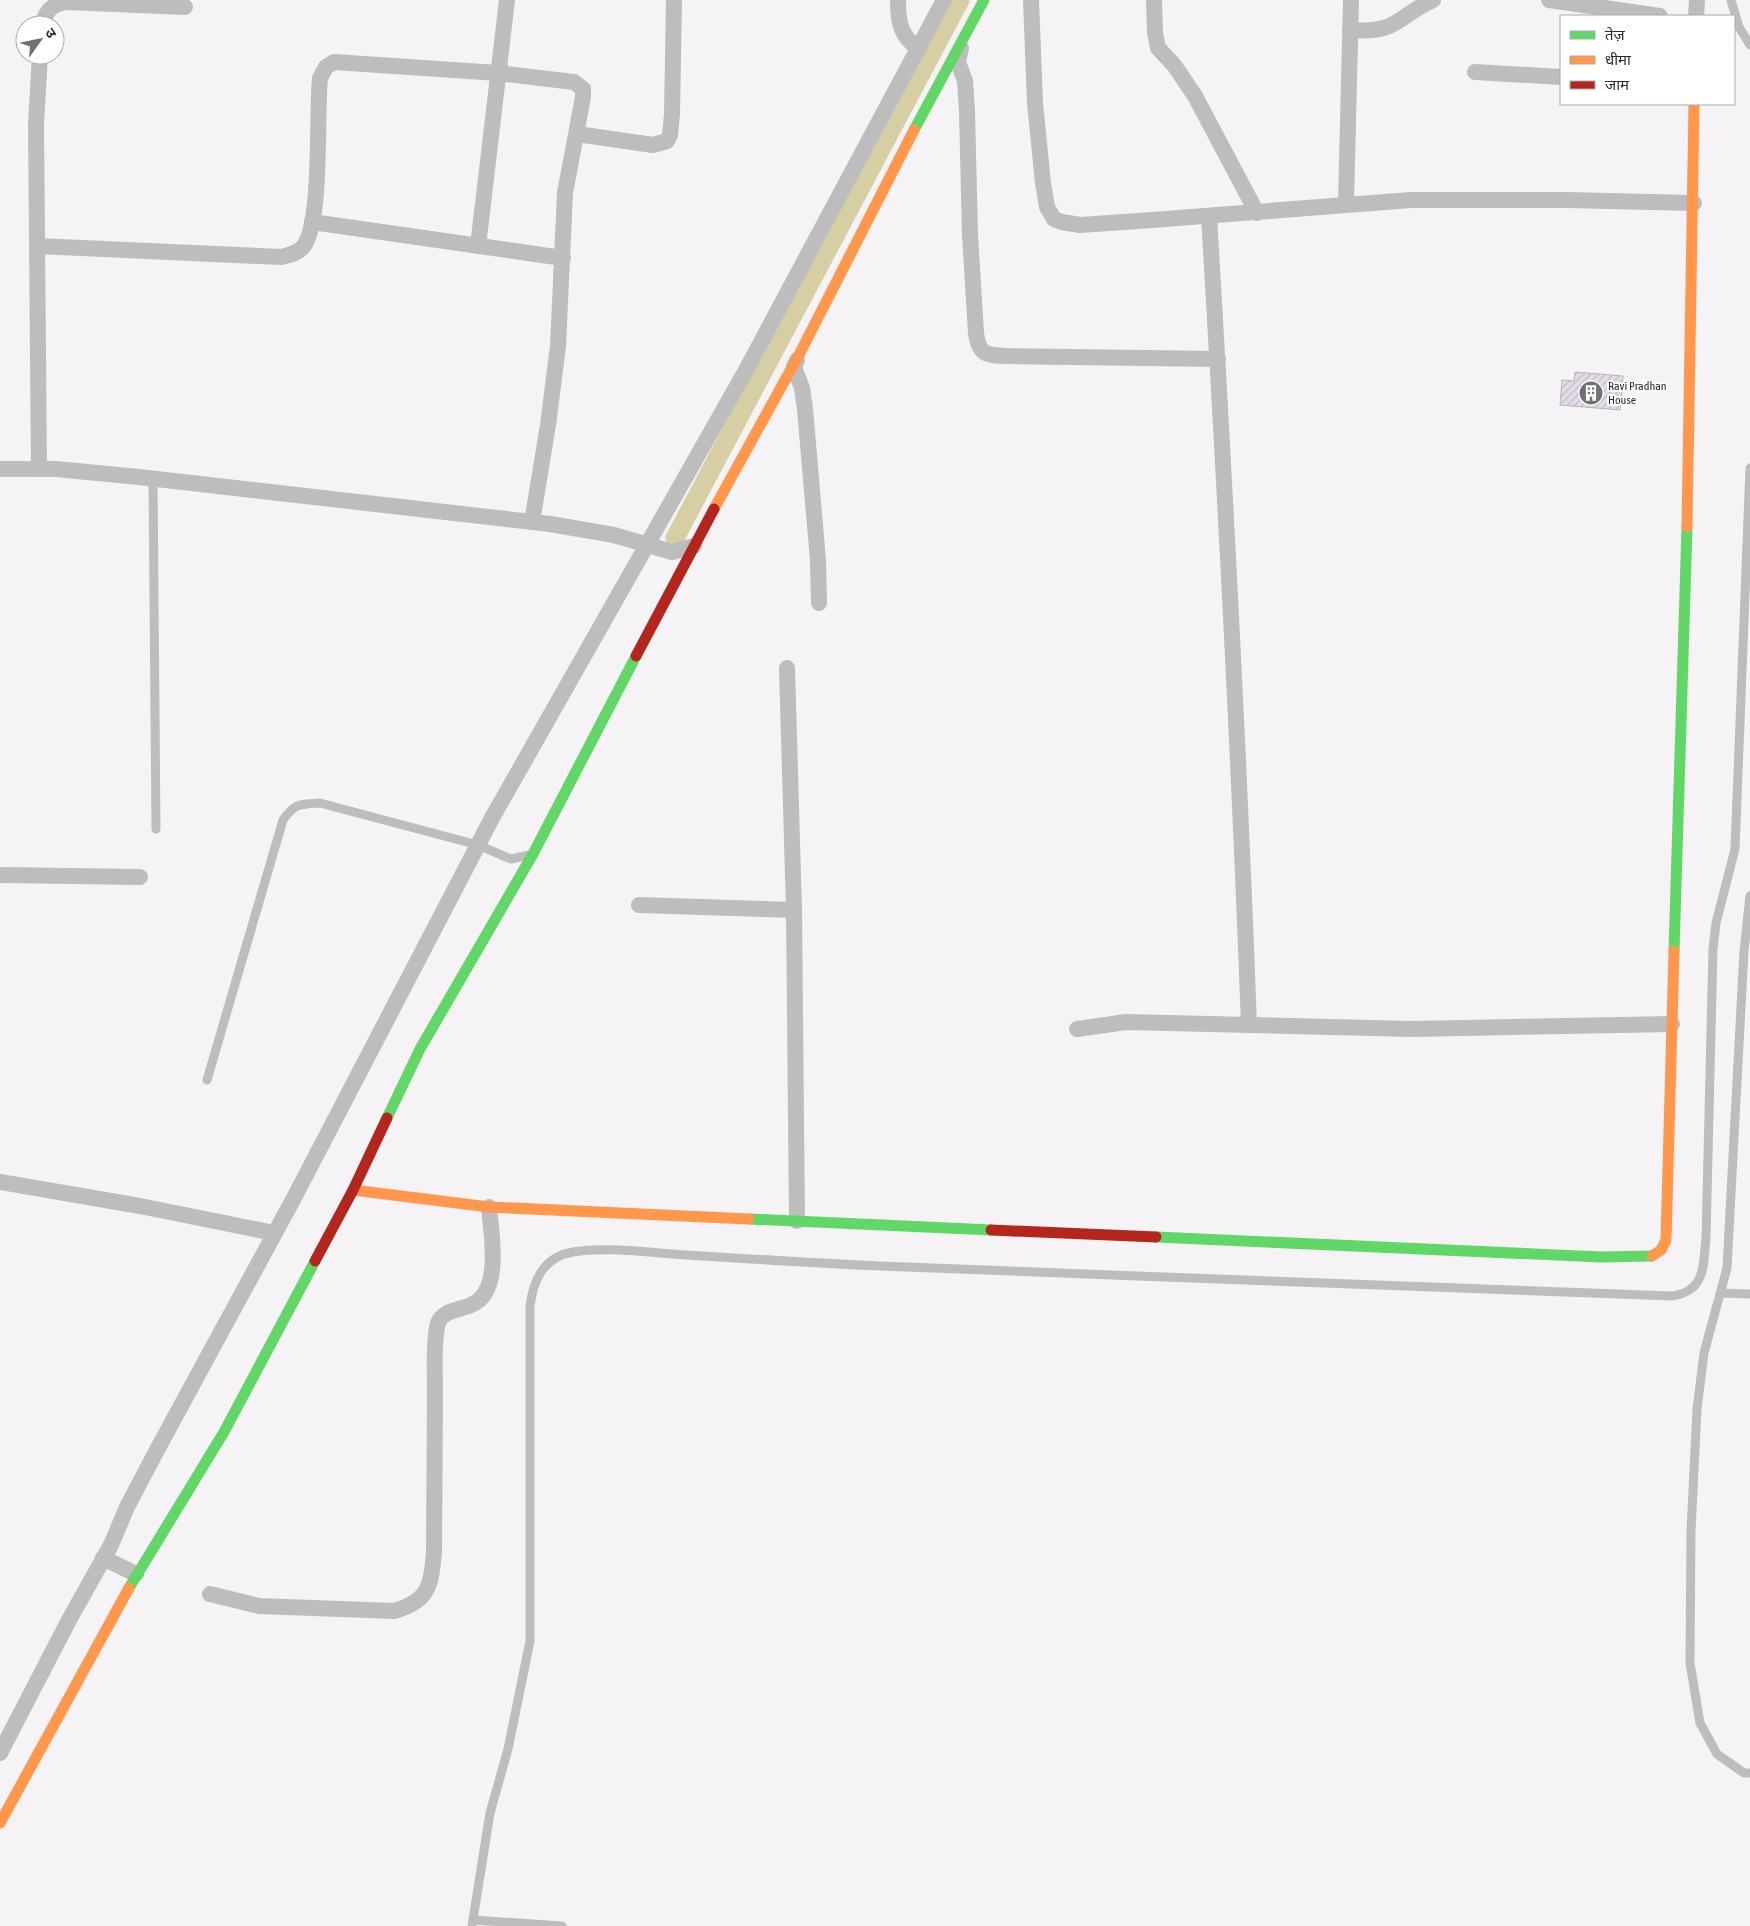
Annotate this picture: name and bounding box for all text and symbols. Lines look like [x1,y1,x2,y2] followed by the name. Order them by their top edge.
[15,15,65,65] north arrow
[1560,15,1735,105] legend
[42,25,60,41] text: उ
[1605,26,1626,43] text: तेज़
[1605,51,1632,68] text: धीमा
[1605,76,1630,93] text: जाम
[1608,379,1667,407] place label: Ravi Pradhan House
[1578,380,1604,406] building icon: Ravi Pradhan House

